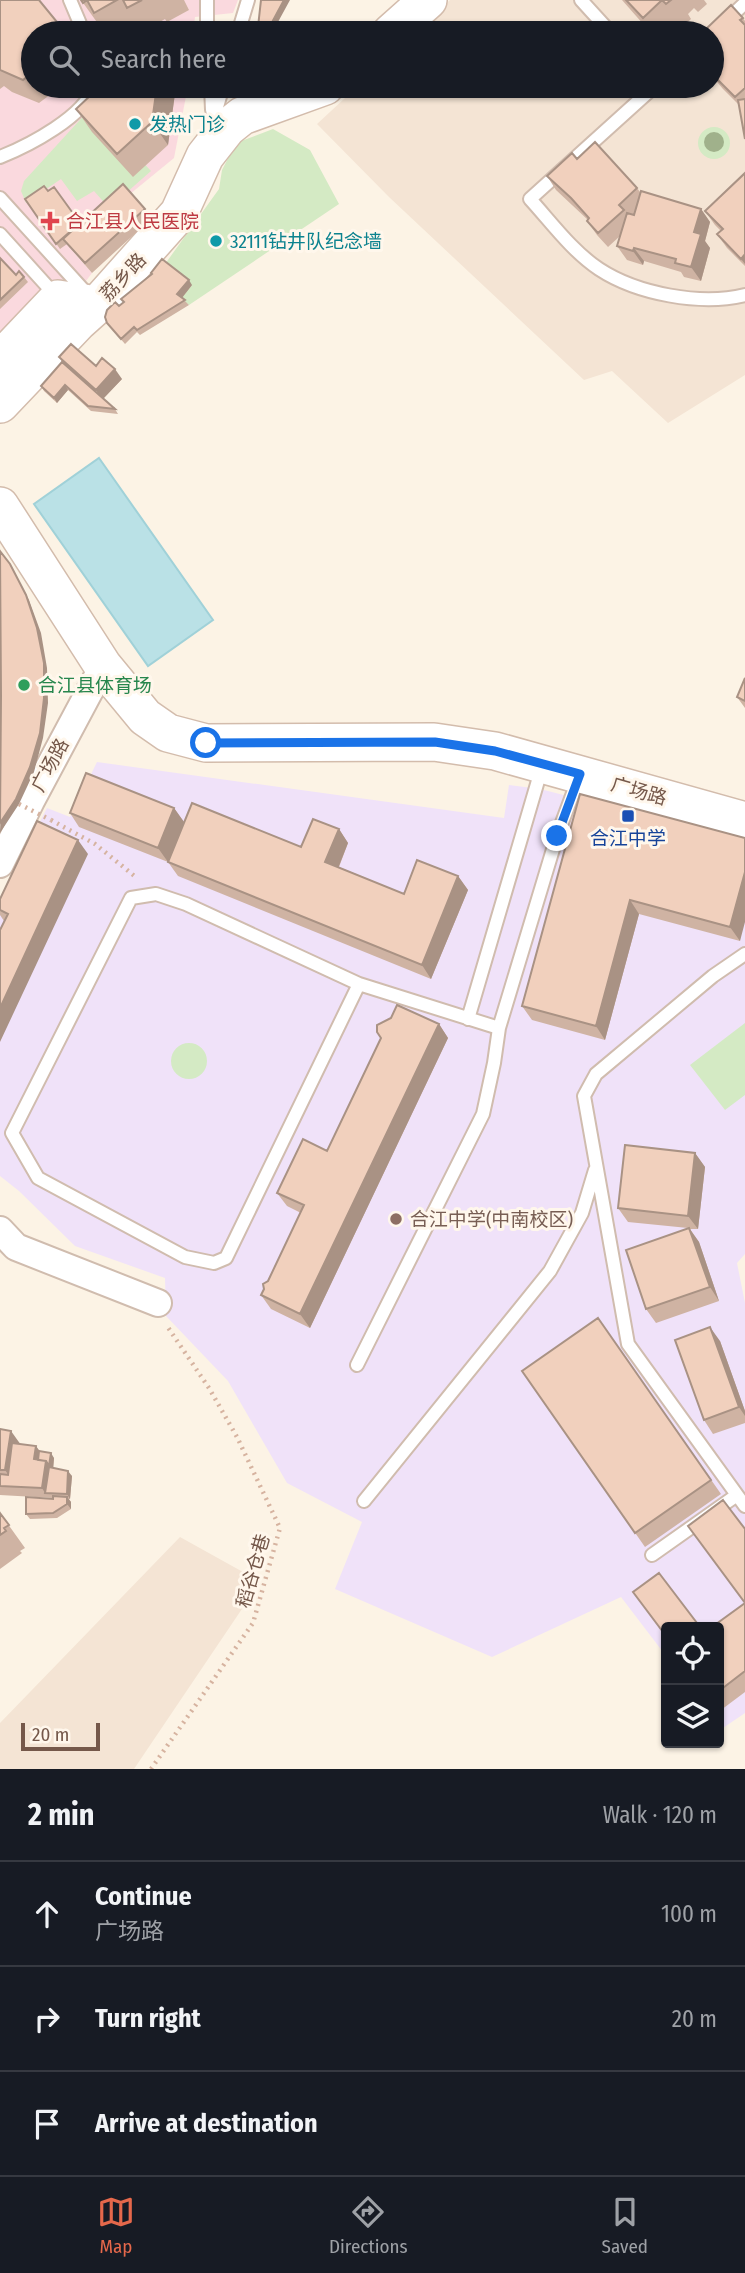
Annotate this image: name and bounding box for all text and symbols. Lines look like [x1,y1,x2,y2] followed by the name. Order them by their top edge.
[21,21,724,98] search box
[45,41,83,79] icon: search
[101,44,226,75] text: Search here
[149,113,225,136] place label: 发热门诊
[127,116,143,132] marker: 发热门诊
[66,210,199,233] place label: 合江县人民医院
[40,211,60,231] marker: 合江县人民医院
[230,230,382,253] place label: 32111钻井队纪念墙
[208,233,224,249] marker: 32111钻井队纪念墙
[95,248,151,306] street label: 荔乡路
[38,674,152,697] place label: 合江县体育场
[16,677,32,693] marker: 合江县体育场
[190,727,221,758] route start
[26,734,74,796] street label: 广场路
[608,772,670,810] street label: 广场路
[620,808,636,824] marker: 合江中学
[541,820,572,851] route end
[590,827,666,850] place label: 合江中学
[410,1208,573,1231] place label: 合江中学(中南校区)
[388,1211,404,1227] marker: 合江中学(中南校区)
[231,1531,275,1611] street label: 稻谷仓巷
[661,1622,724,1748] map controls
[661,1622,724,1685] button: locate
[661,1685,724,1748] button: layers
[21,1720,100,1752] scale bar
[32,1723,69,1746] text: 20 m
[28,1797,95,1833] text: 2 min
[603,1801,717,1829] text: Walk · 120 m
[95,1881,192,1912] text: Continue
[28,1895,66,1933] icon: ahead
[661,1900,717,1928] text: 100 m
[95,1917,164,1945] text: 广场路
[28,2000,66,2038] icon: right
[95,2003,201,2034] text: Turn right
[672,2005,717,2033] text: 20 m
[28,2105,66,2143] icon: arrive
[95,2108,318,2139] text: Arrive at destination
[97,2193,135,2258] tab: Map
[329,2193,408,2258] tab: Directions
[602,2193,648,2258] tab: Saved

